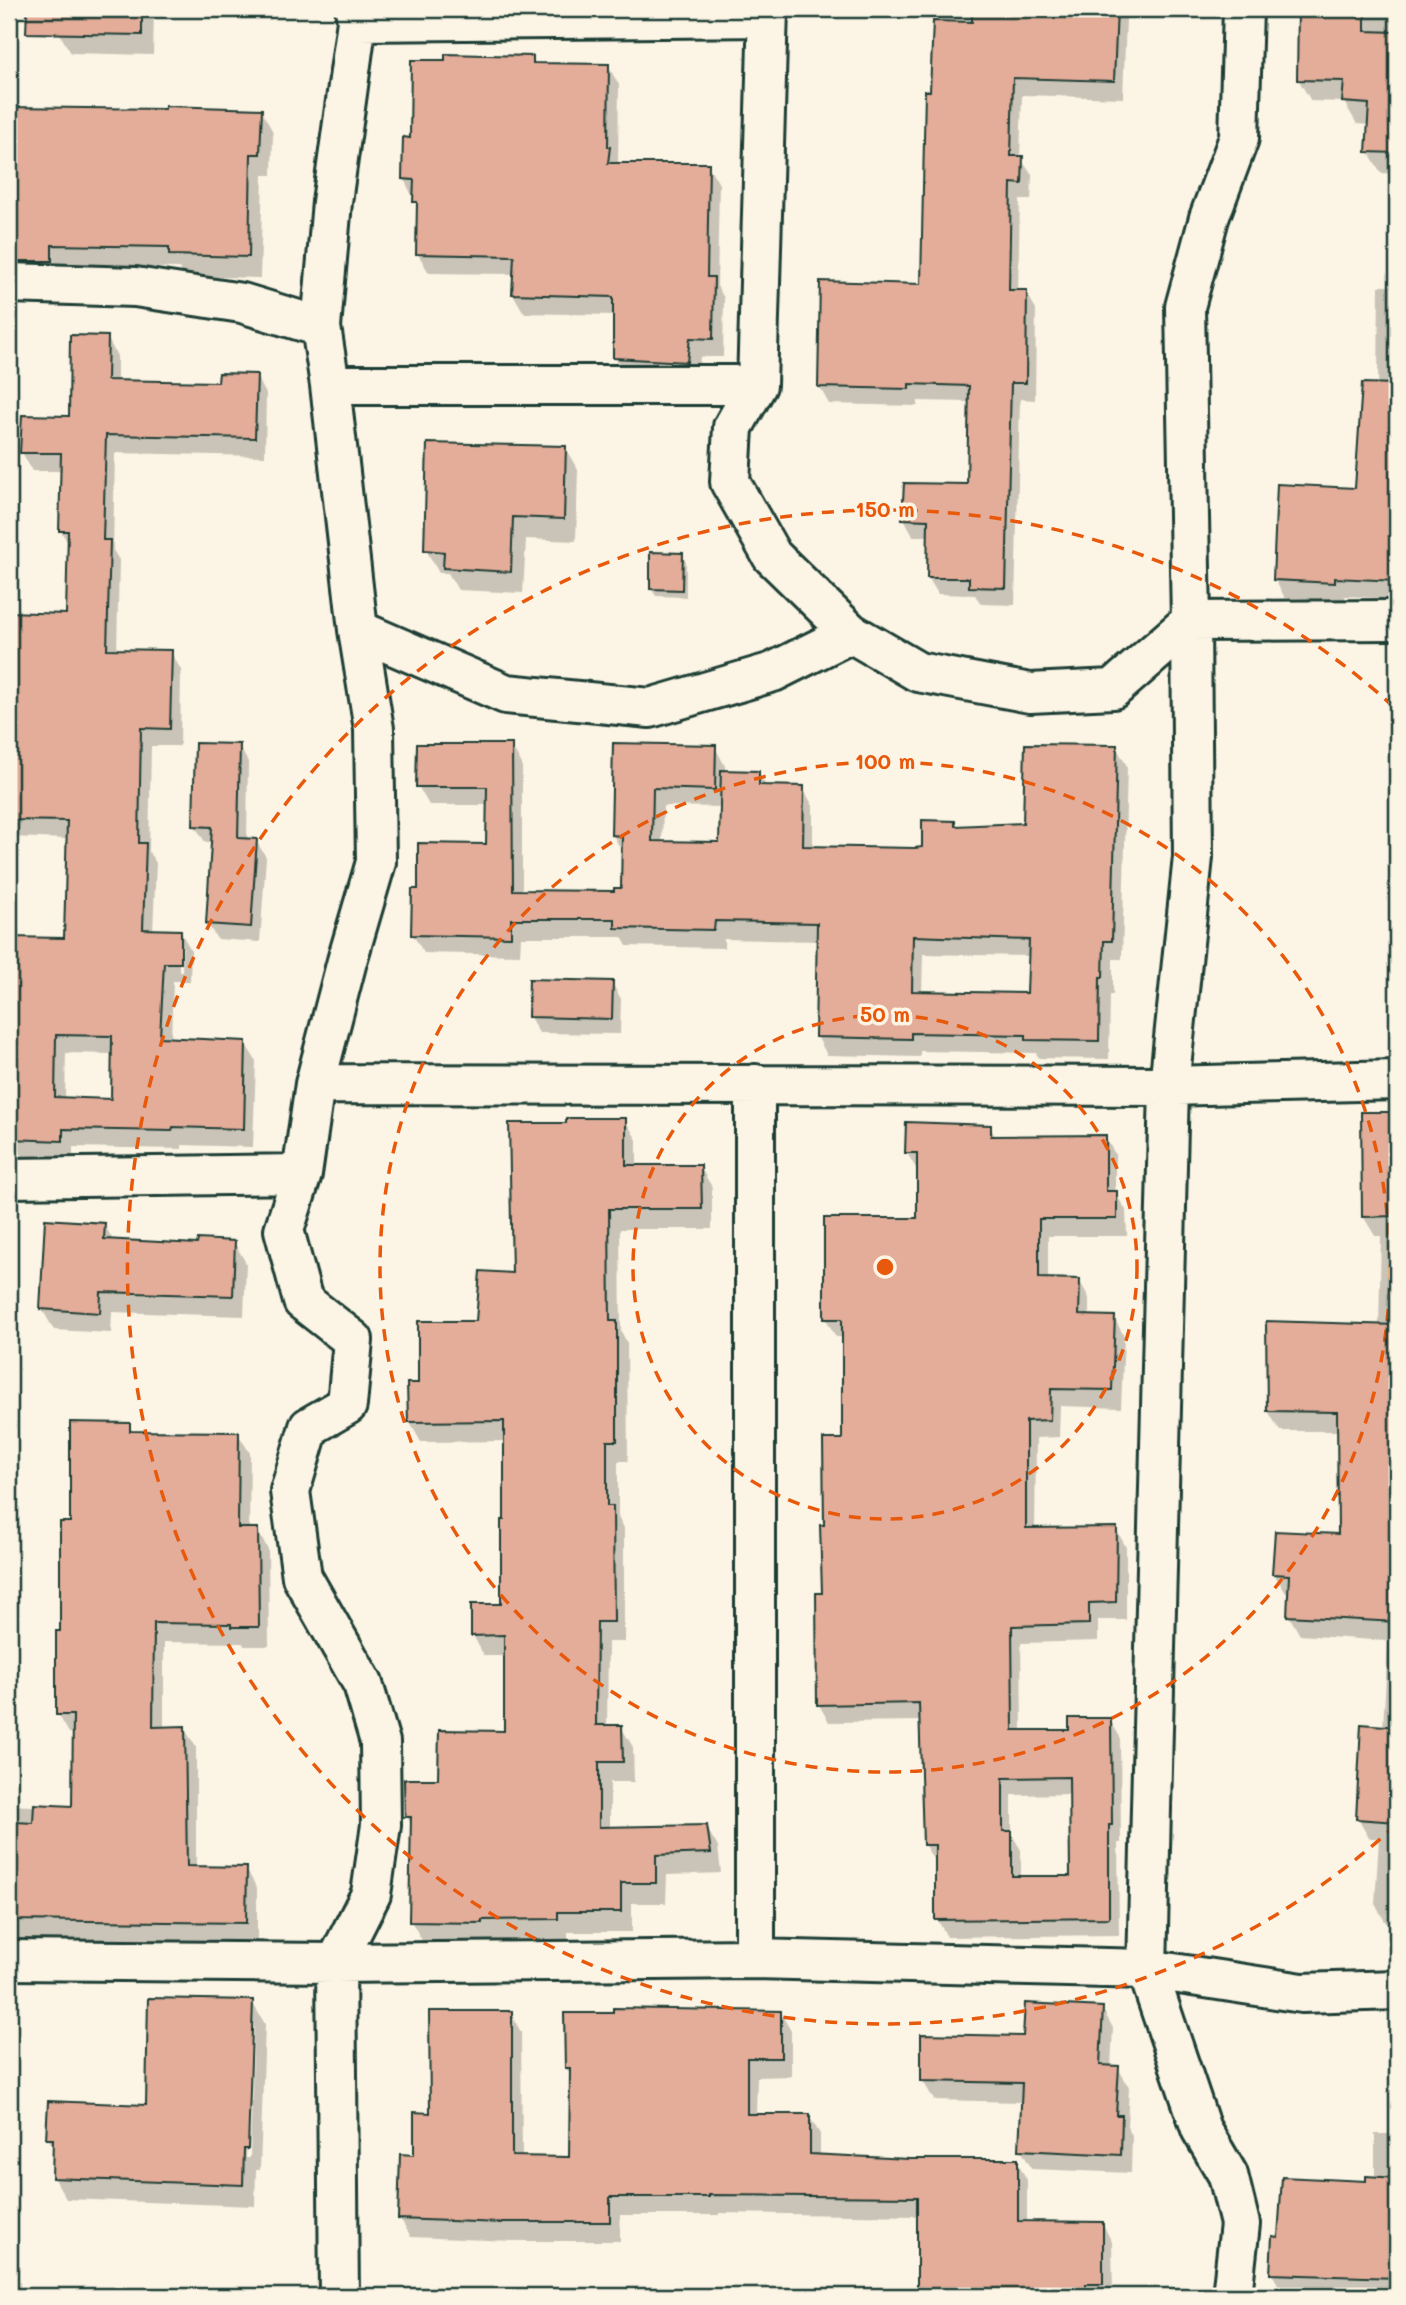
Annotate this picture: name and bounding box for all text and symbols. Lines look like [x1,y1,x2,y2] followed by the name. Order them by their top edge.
[855,495,915,522] text: 150 m
[855,747,915,774] text: 100 m
[860,1000,910,1027] text: 50 m
[873,1255,897,1279] centre of rings

